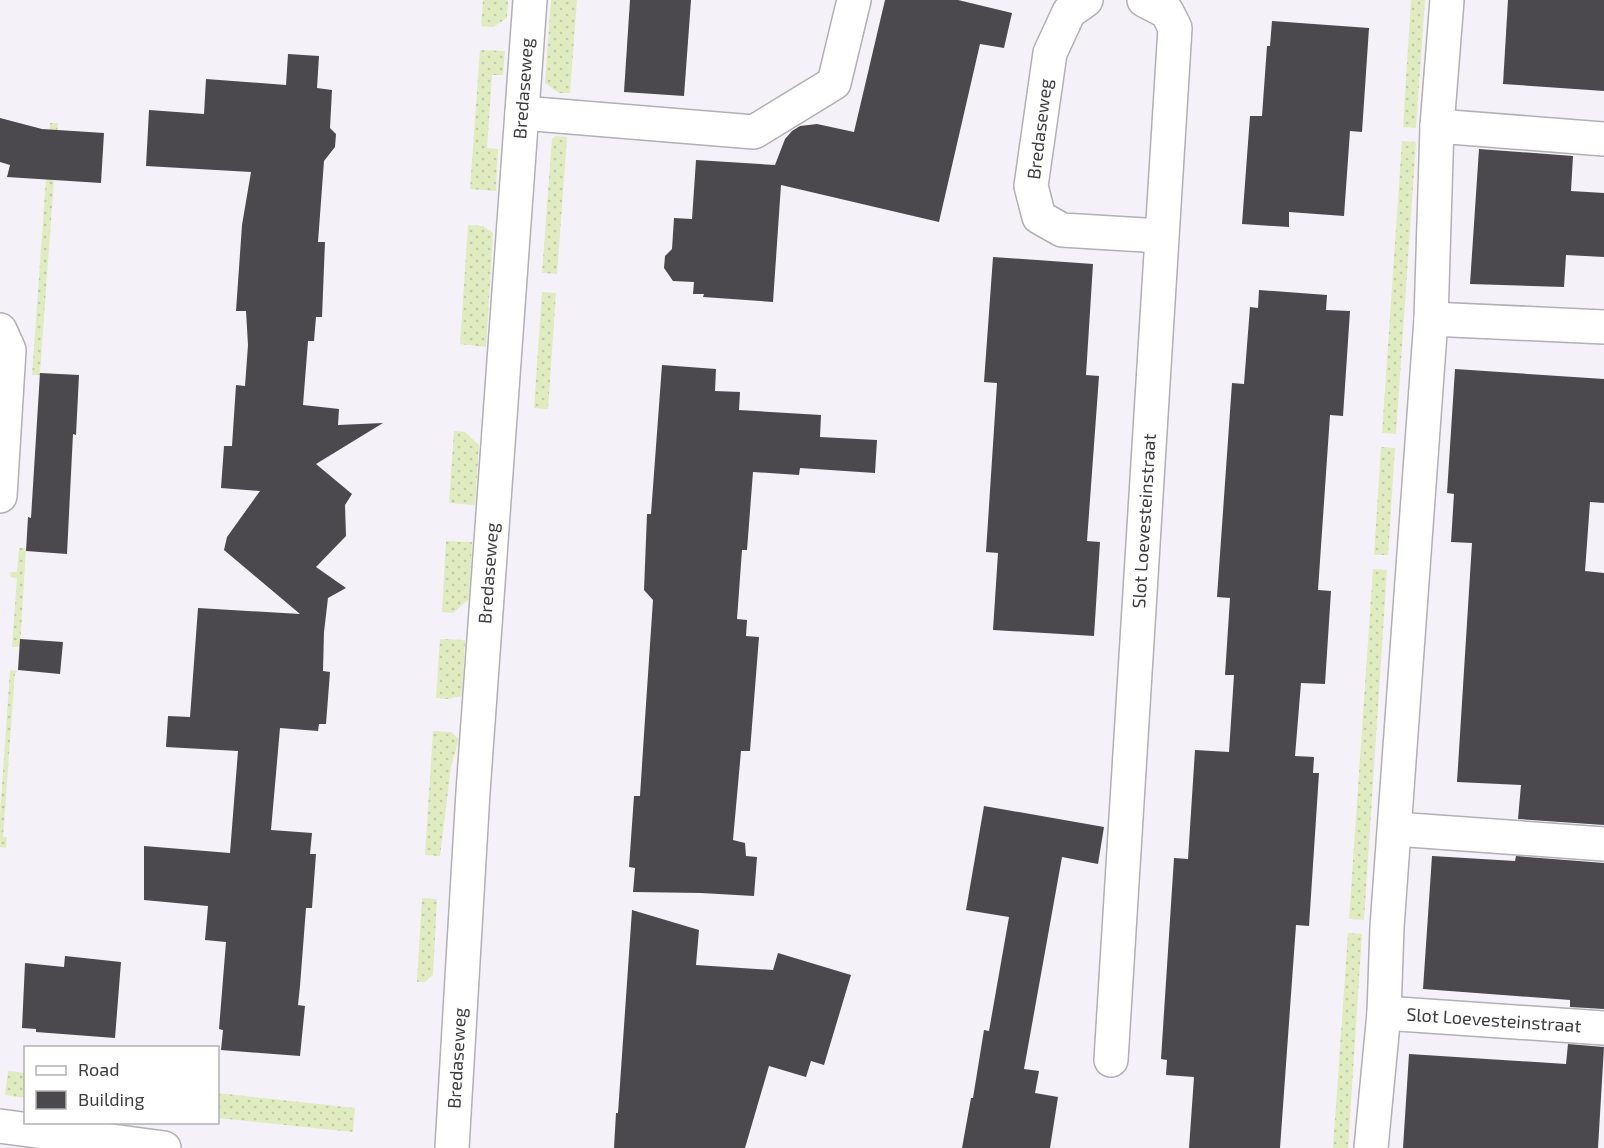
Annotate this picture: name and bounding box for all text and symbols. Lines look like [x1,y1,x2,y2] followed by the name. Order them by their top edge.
[508,37,537,140] street label: Bredaseweg
[1022,77,1056,180] street label: Bredaseweg
[1127,433,1160,609] street label: Slot Loevesteinstraat
[473,522,502,624] street label: Bredaseweg
[1406,1003,1582,1036] street label: Slot Loevesteinstraat
[442,1007,470,1109] street label: Bredaseweg
[24,1046,219,1124] legend
[78,1058,119,1080] text: Road
[78,1088,145,1110] text: Building

